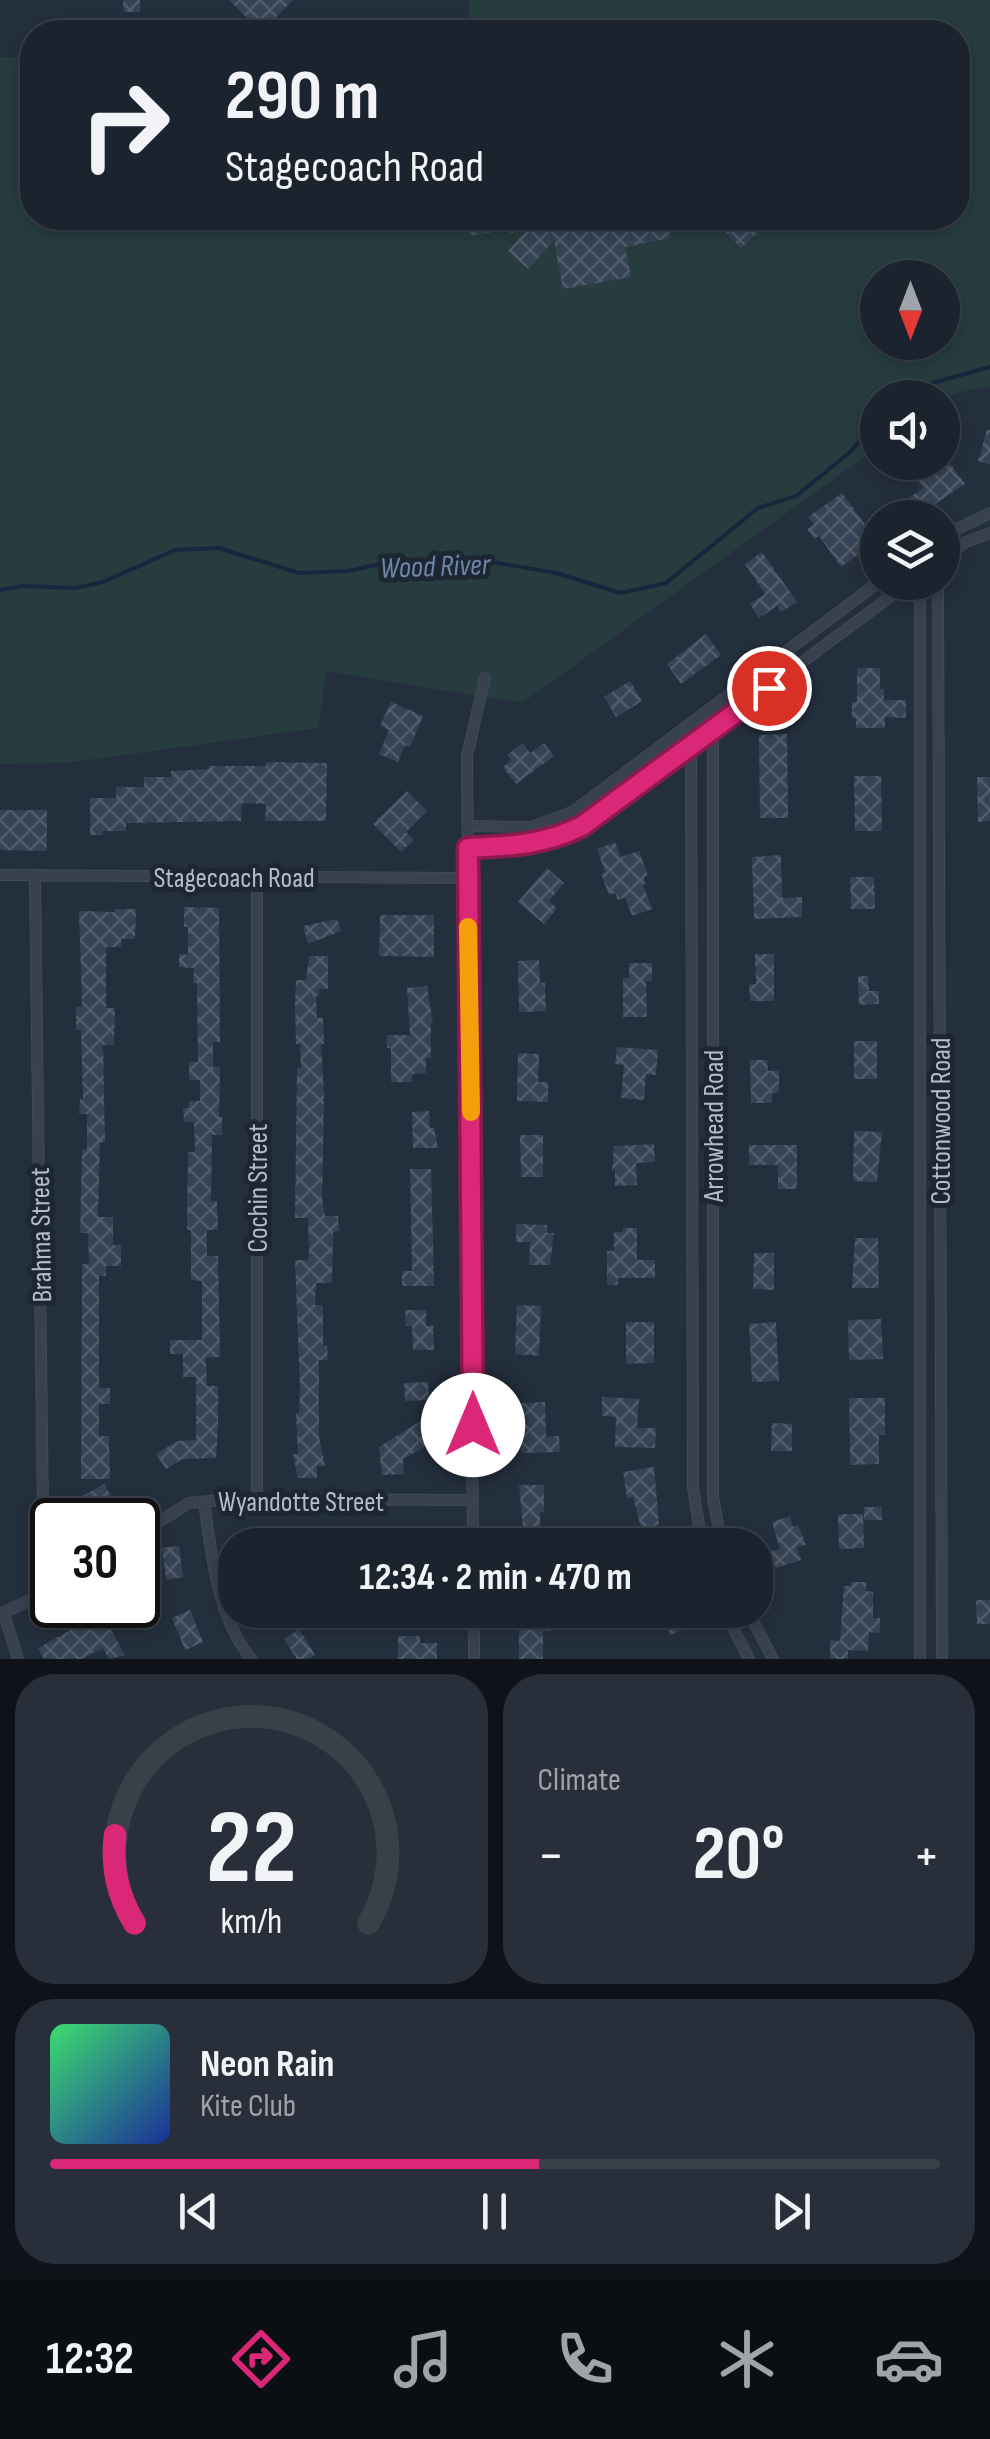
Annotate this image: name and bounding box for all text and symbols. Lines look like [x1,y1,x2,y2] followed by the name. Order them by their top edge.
[225,55,380,139] text: 290 m
[60,60,190,190] icon: right
[225,140,484,195] text: Stagecoach Road
[860,260,960,360] north arrow
[860,260,960,600] map controls
[860,380,960,480] button: sound
[860,500,960,600] button: layers
[379,547,492,587] water label: Wood River
[727,646,812,731] pin
[742,661,797,716] icon: arrive
[153,862,315,895] street label: Stagecoach Road
[925,1038,958,1205] street label: Cottonwood Road
[698,1050,731,1203] street label: Arrowhead Road
[242,1124,275,1252] street label: Cochin Street
[24,1167,59,1303] street label: Brahma Street
[421,1373,525,1477] position arrow
[218,1486,384,1519] street label: Wyandotte Street
[30,1498,160,1628] speed limit sign: 30
[359,1555,632,1600] text: 12:34 · 2 min · 470 m
[538,1761,621,1800] text: Climate
[206,1787,297,1912] text: 22
[693,1810,785,1901] text: 20°
[538,1823,564,1890] text: −
[913,1823,940,1890] text: +
[220,1901,282,1944] text: km/h
[200,2042,334,2087] text: Neon Rain
[200,2087,296,2126] text: Kite Club
[171,2184,226,2239] icon: previous
[467,2184,522,2239] icon: pause
[764,2184,819,2239] icon: next
[226,2324,296,2394] icon: directions
[388,2324,458,2394] icon: music
[550,2324,620,2394] icon: phone
[712,2324,782,2394] icon: climate
[874,2324,944,2394] icon: car
[46,2332,134,2387] text: 12:32

